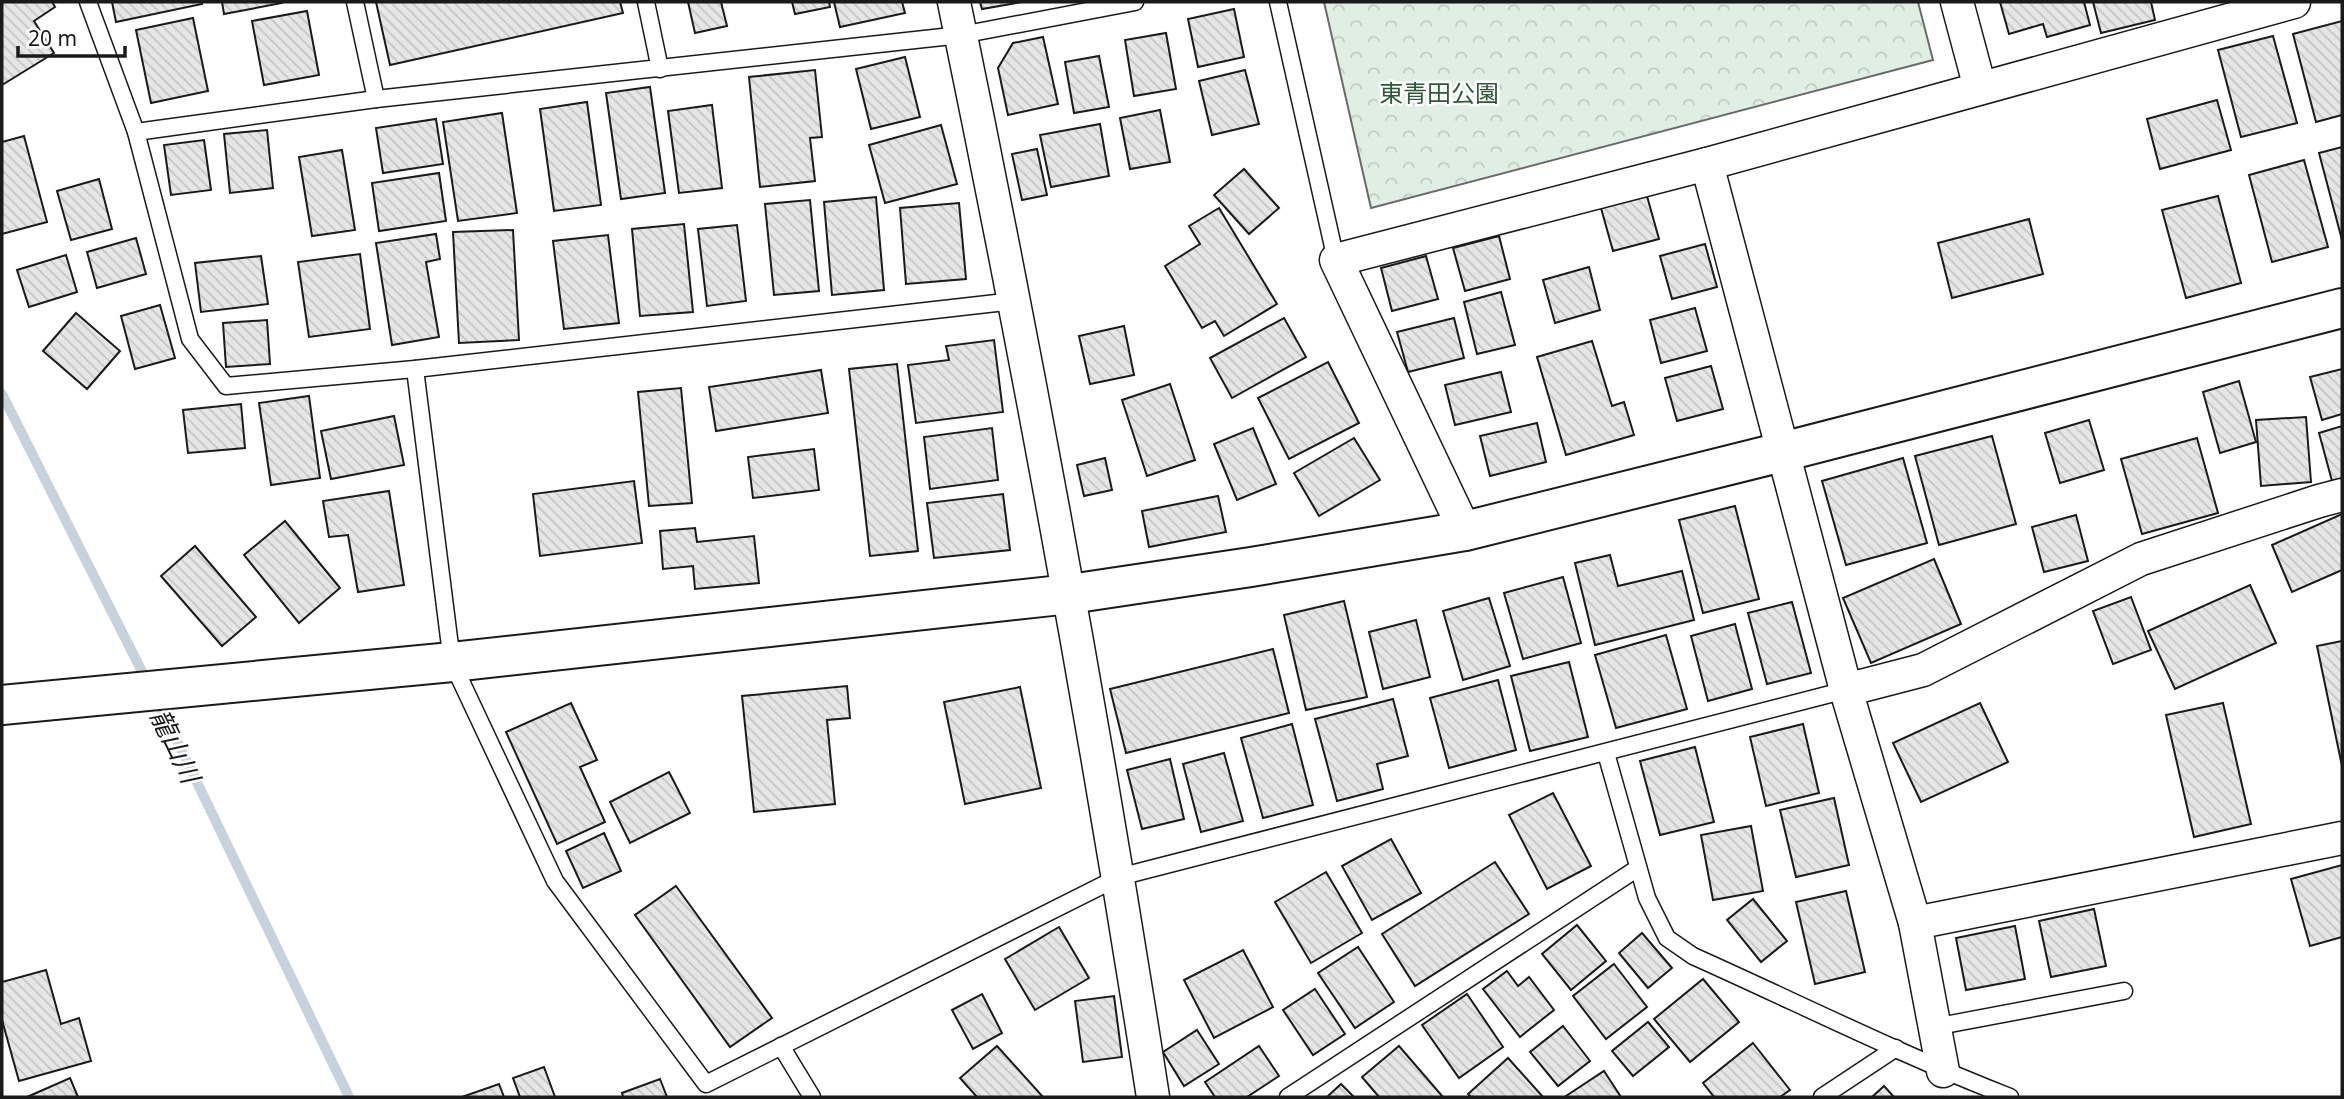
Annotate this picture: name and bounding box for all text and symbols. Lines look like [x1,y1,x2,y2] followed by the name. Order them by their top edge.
[18,14,124,58] scale bar
[28,24,77,52] text: 20 m
[1379,76,1499,109] park label: 東青田公園
[143,703,210,791] water label: 龍山川

